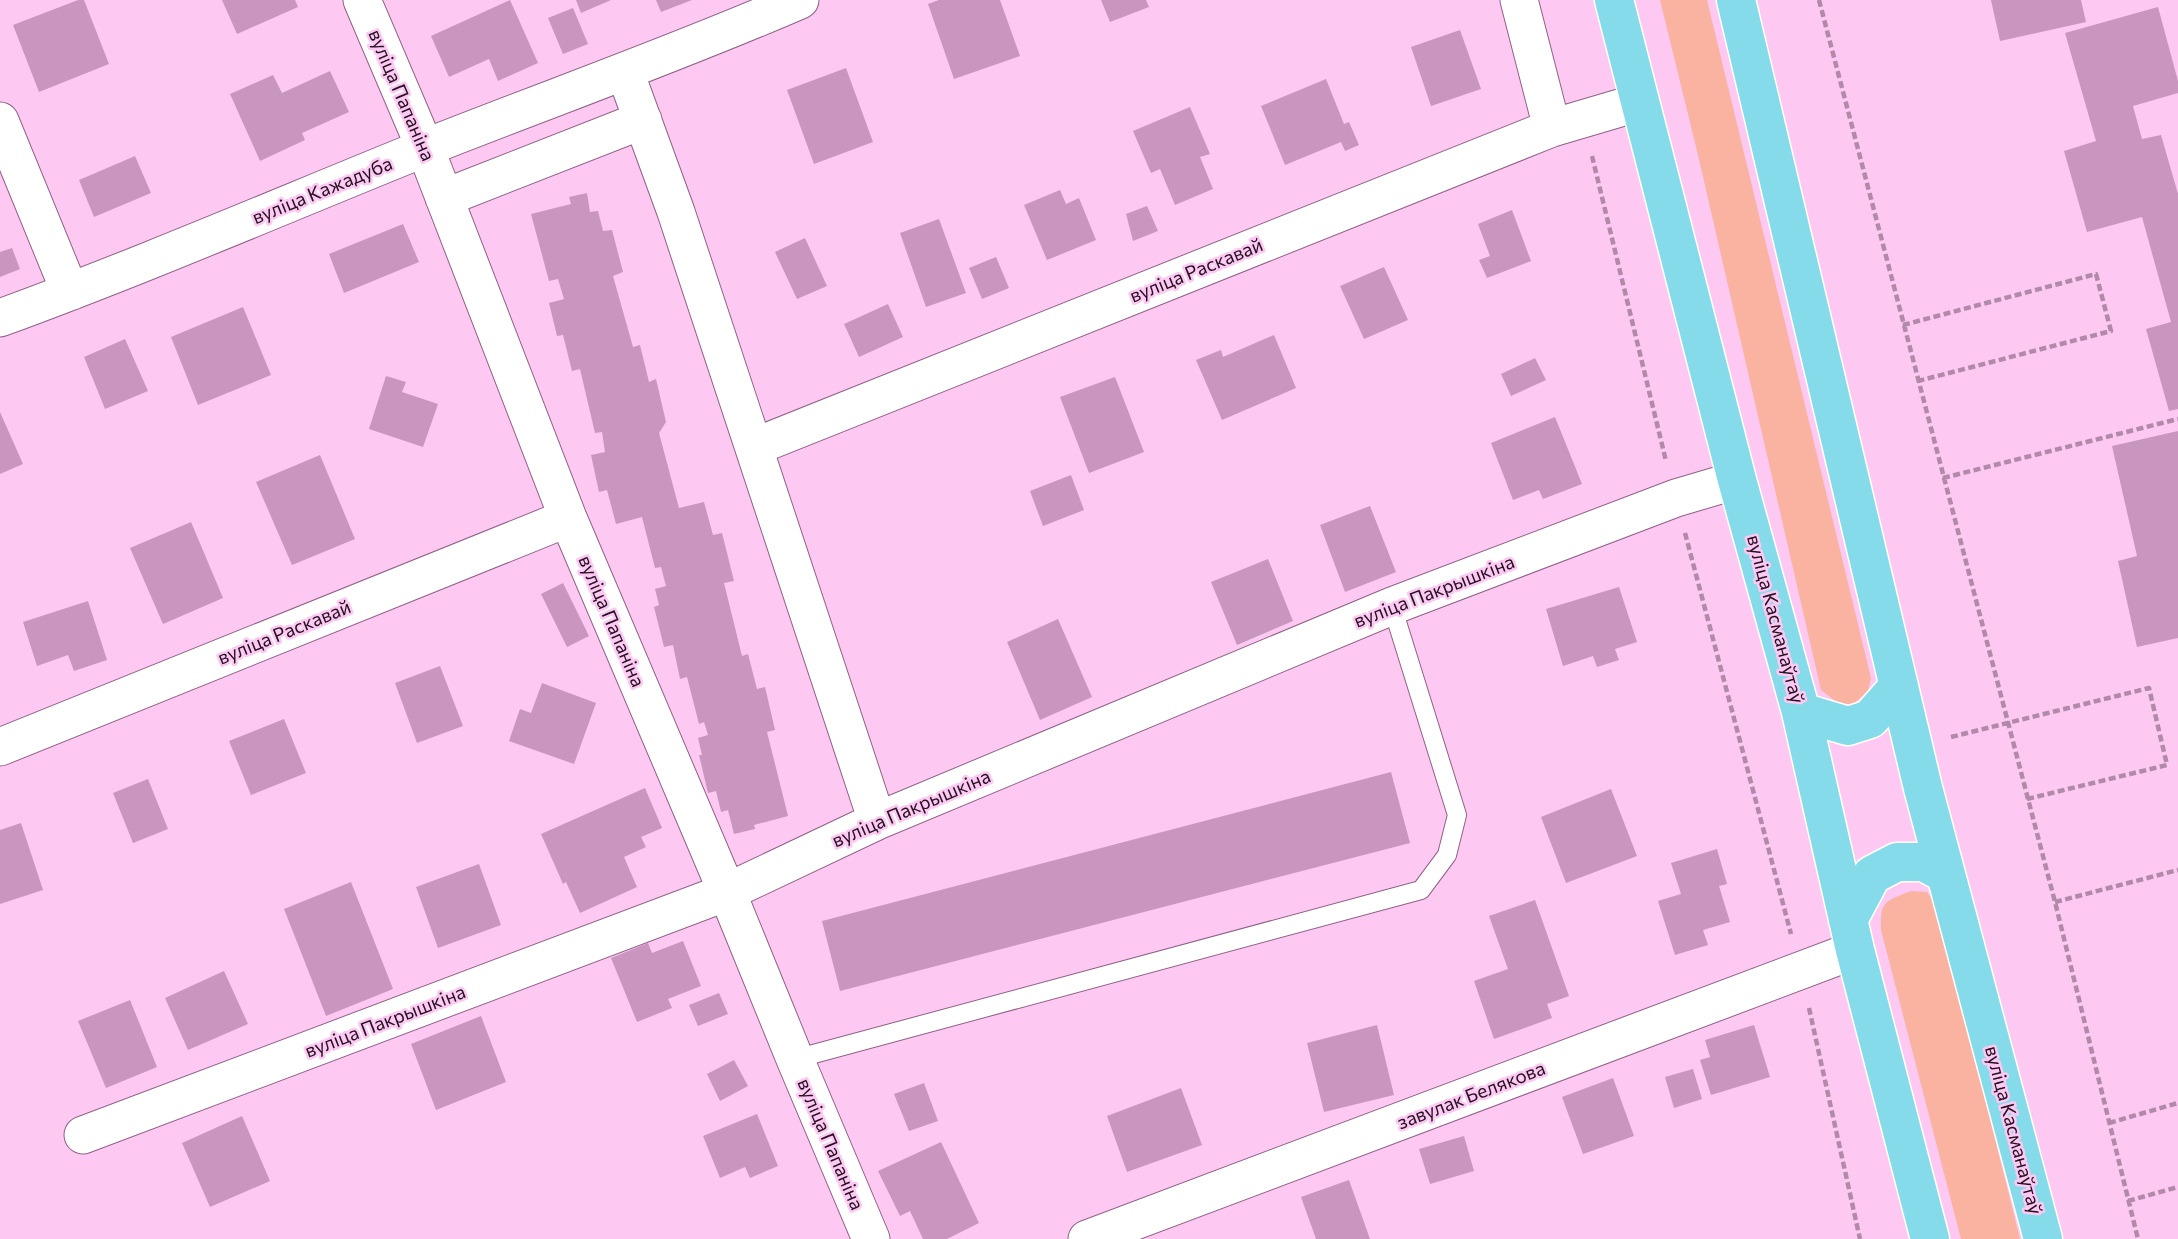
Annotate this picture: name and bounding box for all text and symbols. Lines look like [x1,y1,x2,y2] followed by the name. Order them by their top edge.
[364,26,441,164] street label: вуліца Папаніна
[248,151,395,228] street label: вуліца Кажадуба
[1126,232,1266,307] street label: вуліца Раскавай
[1743,532,1810,706] street label: вуліца Касманаўтаў
[1350,549,1517,632] street label: вуліца Пакрышкіна
[574,552,651,690] street label: вуліца Папаніна
[214,594,354,669] street label: вуліца Раскавай
[828,764,994,851] street label: вуліца Пакрышкіна
[301,979,468,1062] street label: вуліца Пакрышкіна
[1981,1043,2048,1217] street label: вуліца Касманаўтаў
[1394,1056,1548,1133] street label: завулак Белякова
[793,1075,870,1213] street label: вуліца Папаніна

